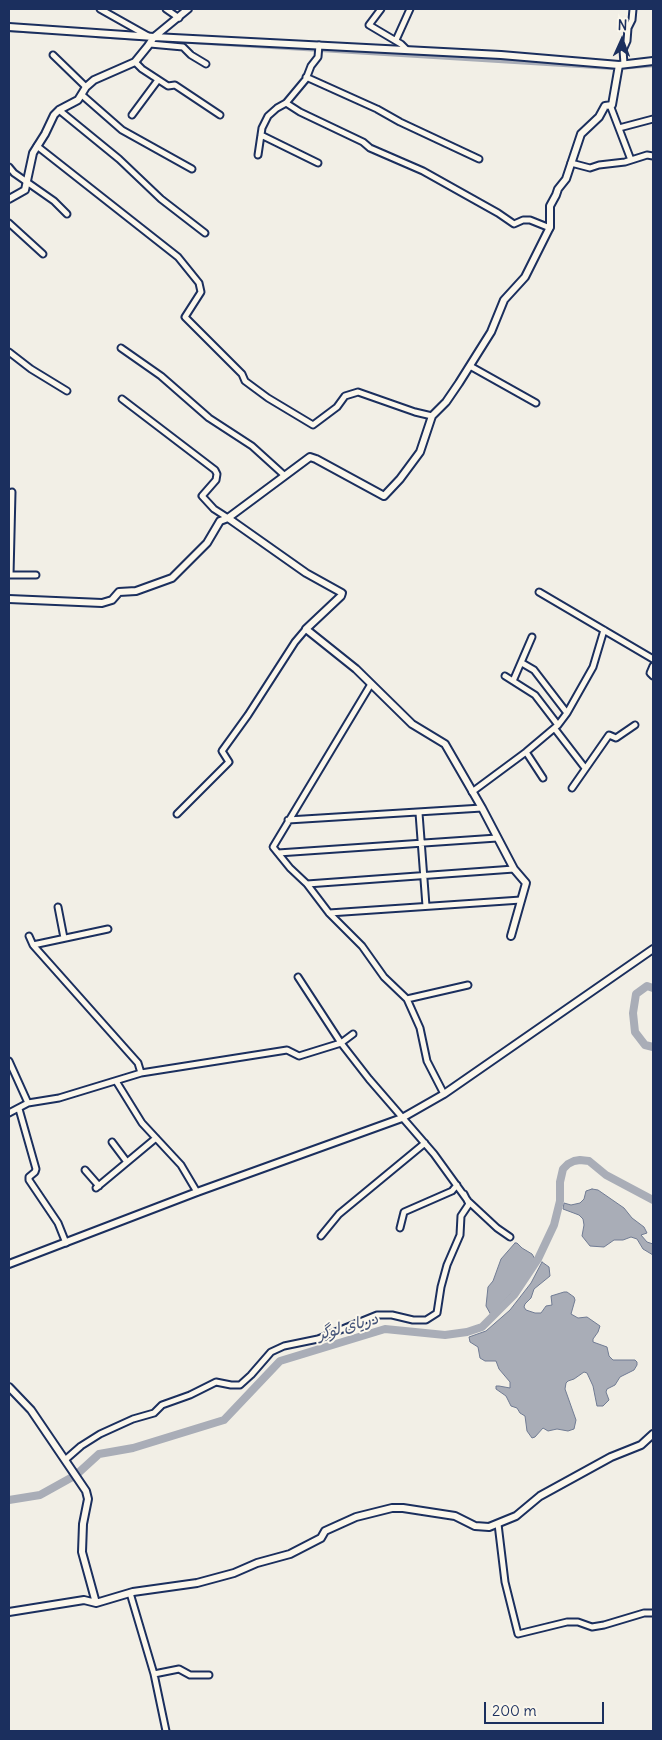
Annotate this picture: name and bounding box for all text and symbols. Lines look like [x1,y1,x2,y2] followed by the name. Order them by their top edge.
[597,15,647,65] north arrow
[617,16,628,34] text: N
[315,1309,381,1345] water label: دریای لوگر
[487,1692,607,1724] scale bar
[492,1701,537,1720] text: 200 m

